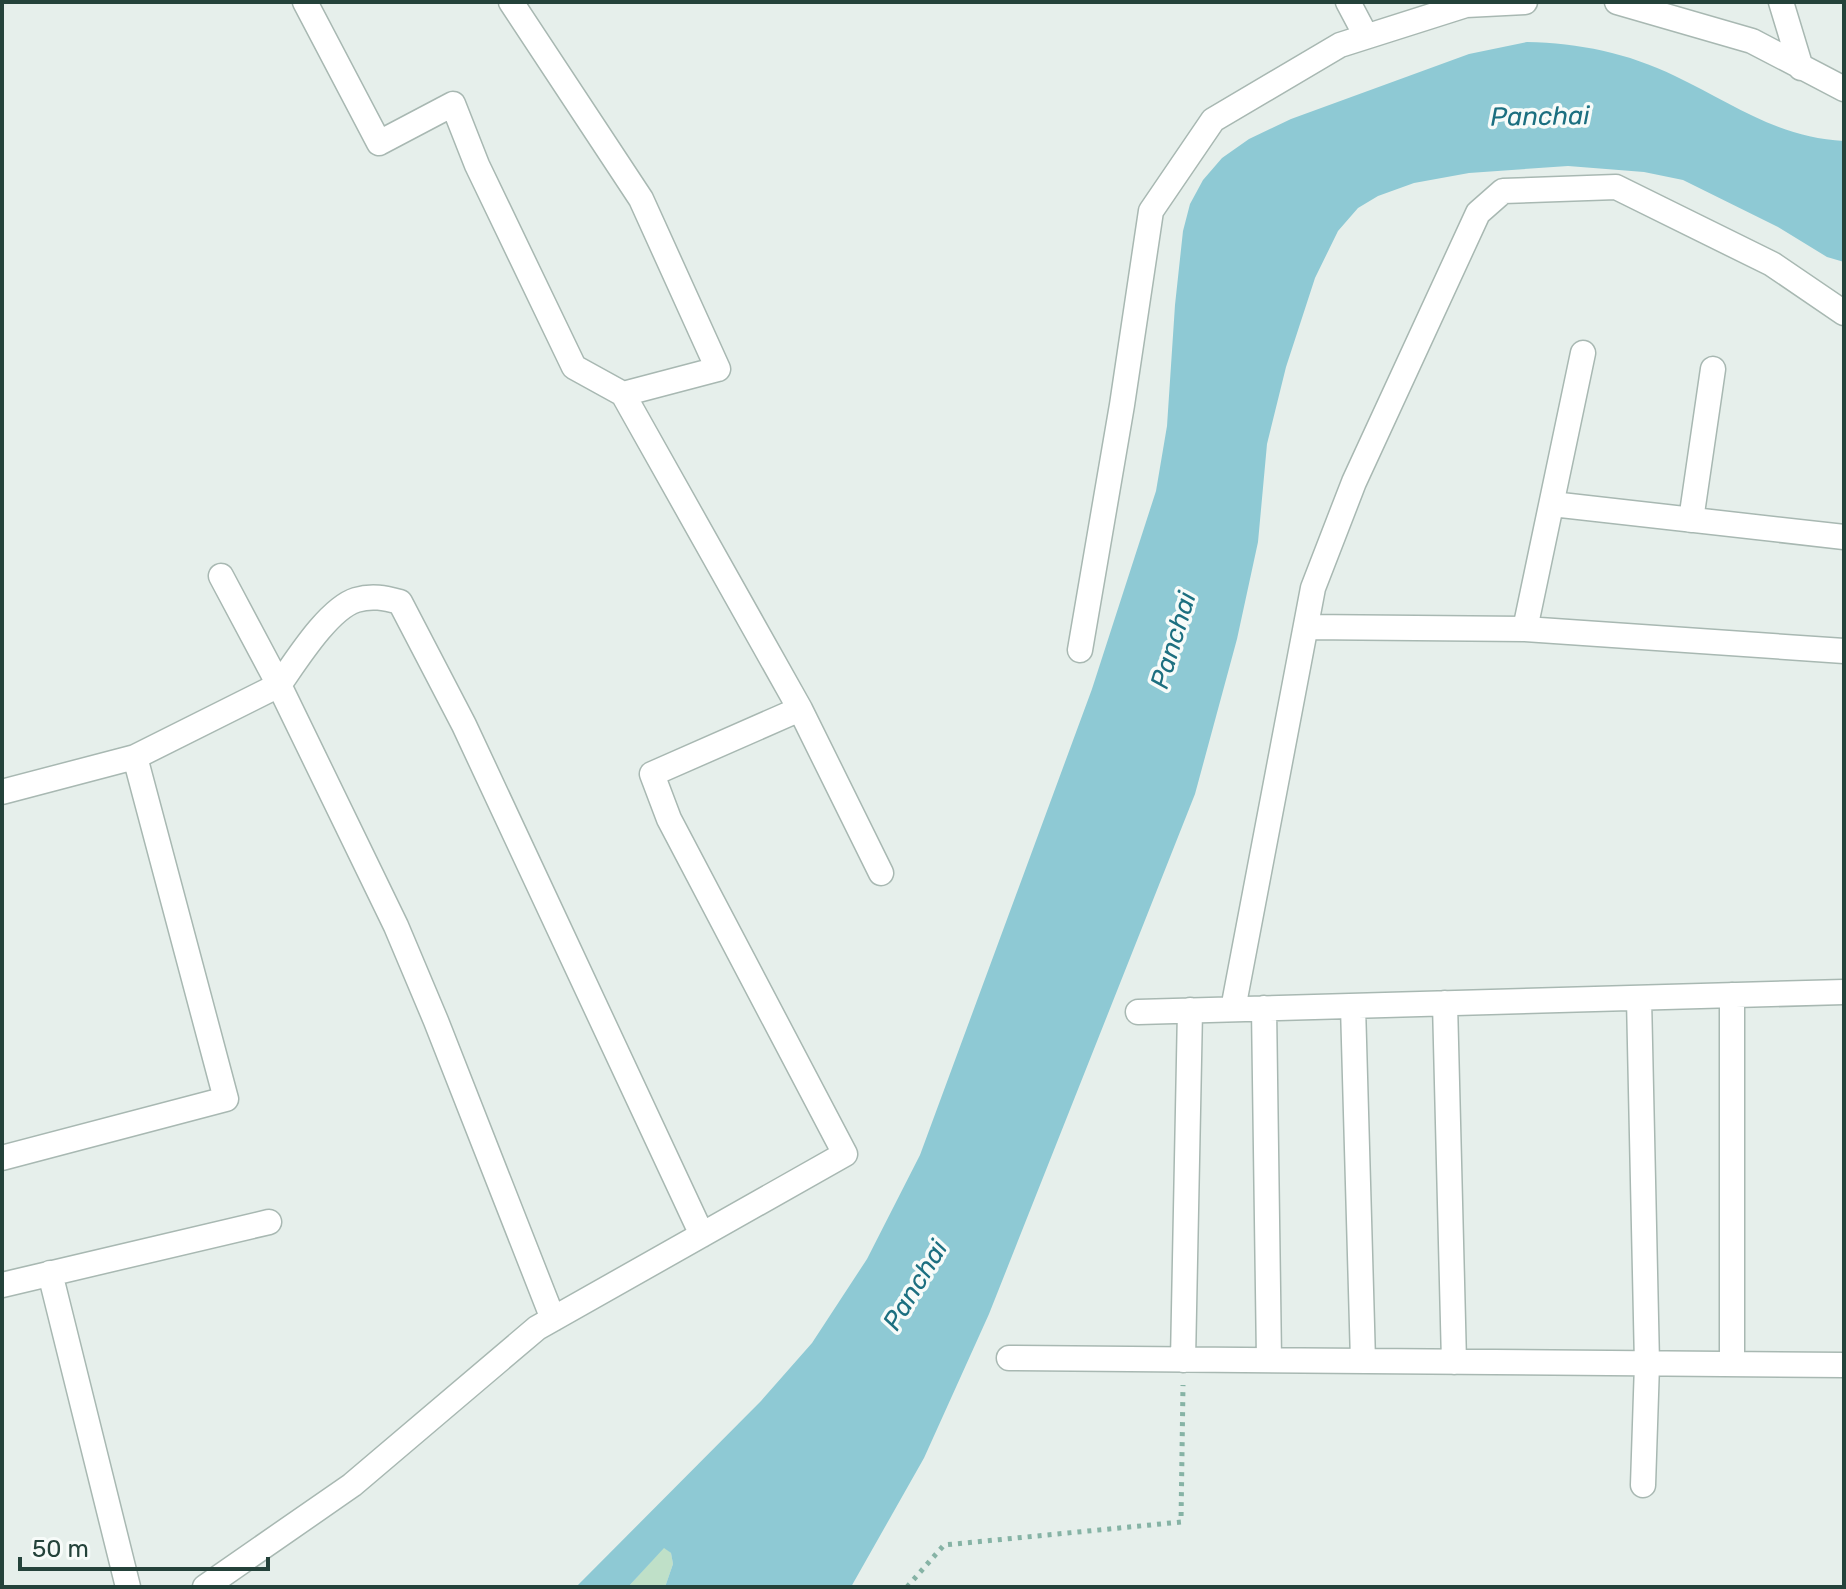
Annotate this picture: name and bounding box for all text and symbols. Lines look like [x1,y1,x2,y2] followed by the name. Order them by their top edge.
[1490,100,1591,133] water label: Panchai
[1144,587,1203,692] water label: Panchai
[877,1234,955,1336] water label: Panchai
[20,1521,268,1571] scale bar
[32,1535,89,1563] text: 50 m

